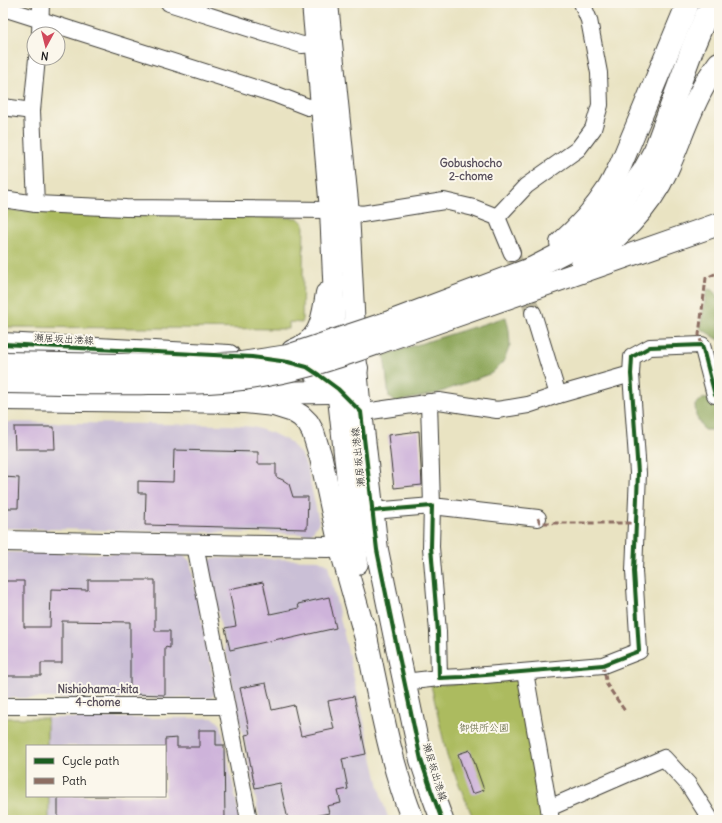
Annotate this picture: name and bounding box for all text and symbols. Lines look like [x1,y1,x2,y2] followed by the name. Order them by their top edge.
[26,26,66,66] north arrow
[40,49,49,63] text: N
[440,156,502,183] district label: Gobushocho 2-chome
[34,331,94,347] street label: 瀬居坂出港線
[348,426,368,488] street label: 瀬居坂出港線
[57,682,139,709] district label: Nishiohama-kita 4-chome
[459,721,509,734] park label: 御供所公園
[420,741,450,803] street label: 瀬居坂出港線
[26,745,166,797] legend
[62,753,119,768] text: Cycle path
[62,773,87,788] text: Path

